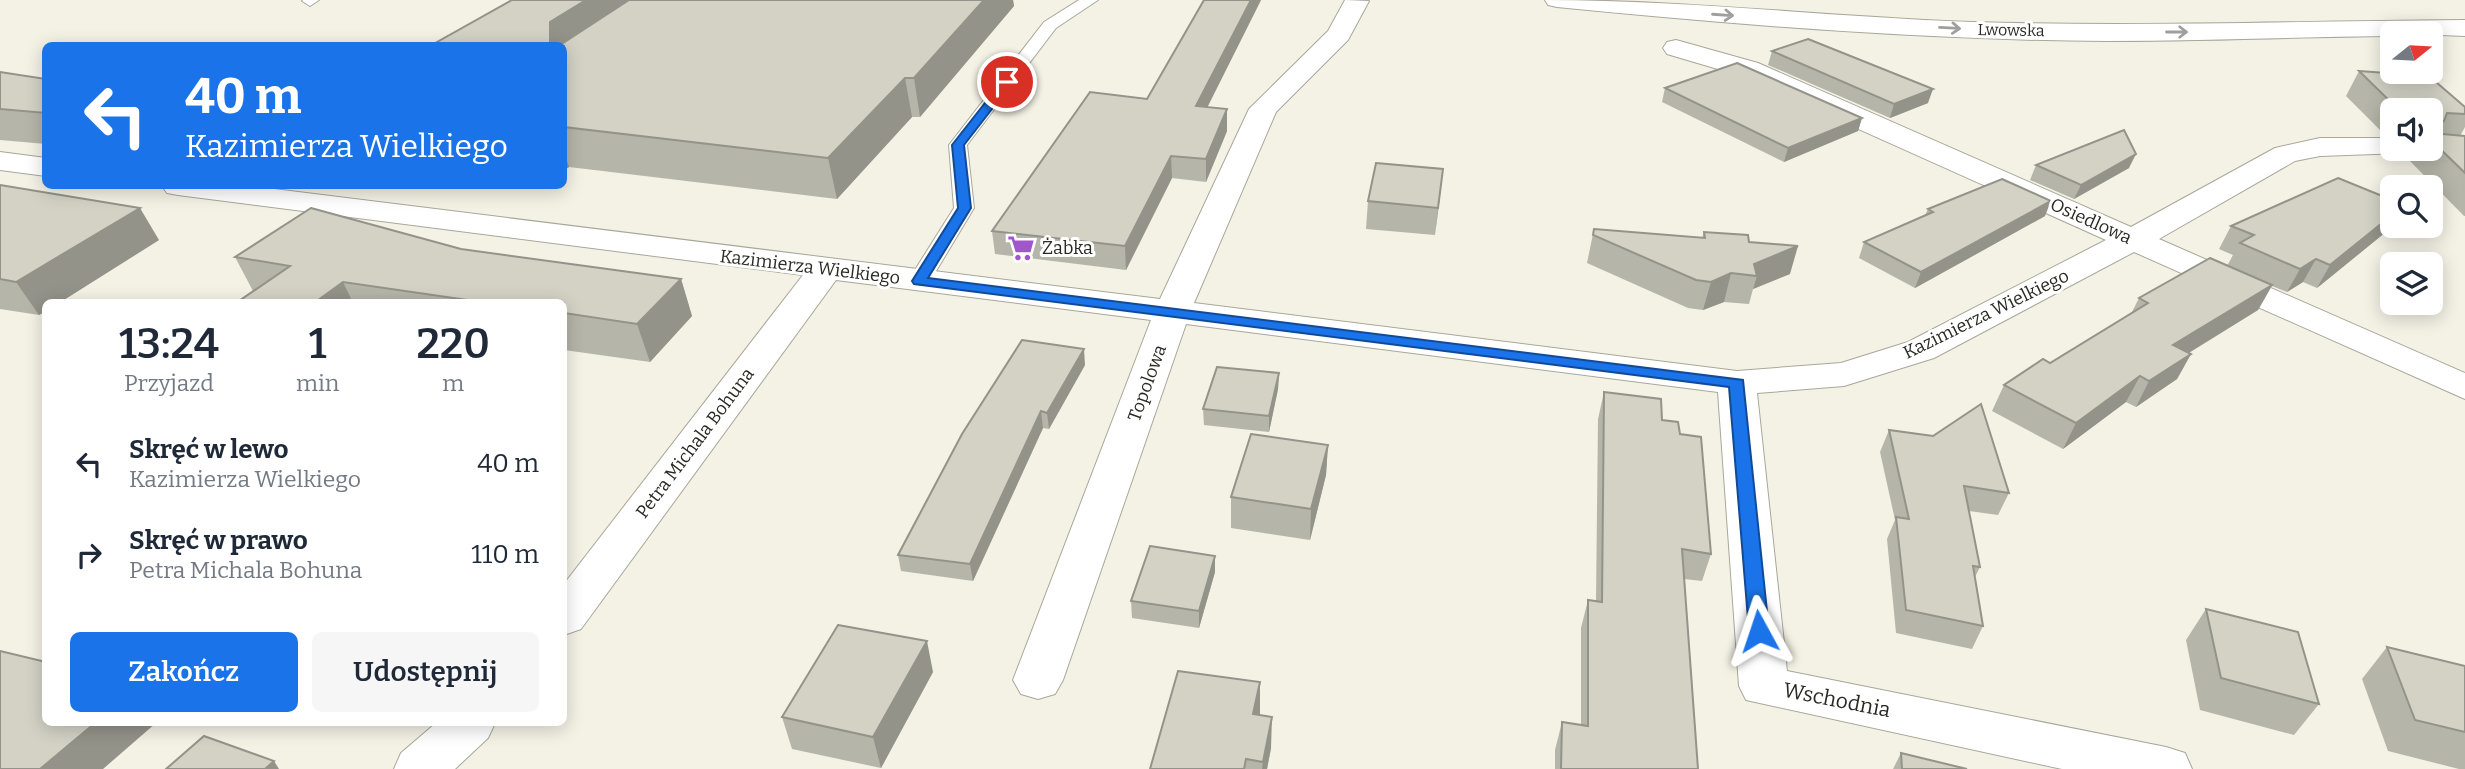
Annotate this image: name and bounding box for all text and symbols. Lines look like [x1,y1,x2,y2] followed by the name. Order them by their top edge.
[1711,9,1734,22] one-way arrow
[1977,20,2045,40] street label: Lwowska
[2380,21,2443,84] north arrow
[2380,21,2443,315] map controls
[1938,22,1961,35] one-way arrow
[2166,25,2189,39] one-way arrow
[977,52,1037,112] pin
[988,63,1026,101] icon: arrive
[185,67,302,126] text: 40 m
[70,70,161,161] icon: left
[2380,98,2443,161] button: sound
[185,127,508,165] text: Kazimierza Wielkiego
[2380,175,2443,238] button: search
[2047,193,2135,249] street label: Osiedlowa
[1006,233,1036,263] supermarket icon: Żabka
[1042,237,1093,259] place label: Żabka
[719,245,901,289] street label: Kazimierza Wielkiego
[2380,252,2443,315] button: layers
[1900,264,2072,364] street label: Kazimierza Wielkiego
[119,319,219,369] text: 13:24
[309,319,327,369] text: 1
[416,319,490,369] text: 220
[1123,341,1171,424] street label: Topolowa
[631,363,759,523] street label: Petra Michala Bohuna
[124,369,214,397] text: Przyjazd
[296,369,339,397] text: min
[442,369,464,397] text: m
[129,434,289,465] text: Skręć w lewo
[70,445,108,483] icon: left
[477,448,539,479] text: 40 m
[129,465,361,493] text: Kazimierza Wielkiego
[129,525,308,556] text: Skręć w prawo
[70,536,108,574] icon: right
[471,539,539,570] text: 110 m
[129,556,362,584] text: Petra Michala Bohuna
[1722,594,1796,668] position arrow
[70,632,298,712] button: Zakończ
[312,632,539,712] button: Udostępnij
[1781,677,1893,723] street label: Wschodnia

